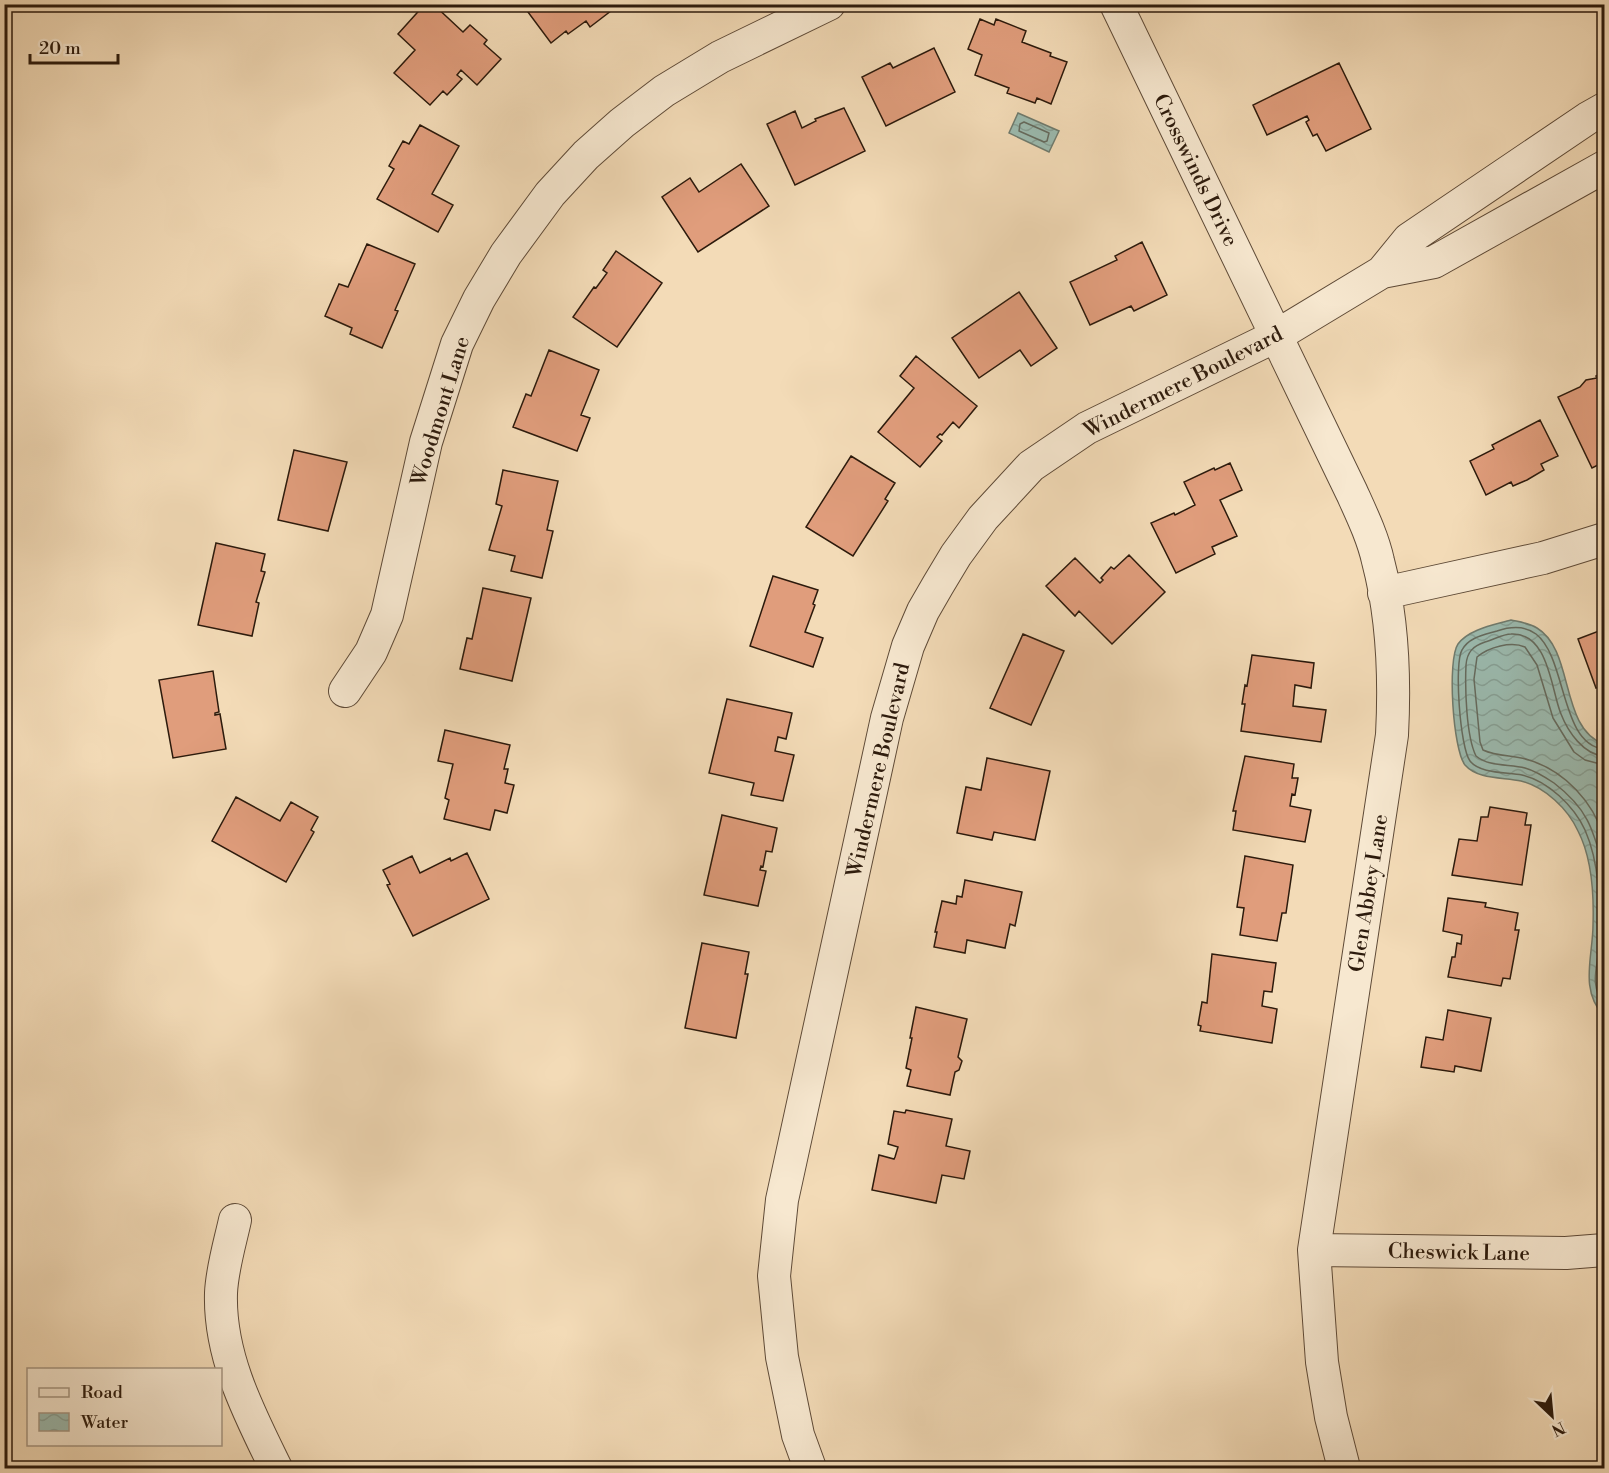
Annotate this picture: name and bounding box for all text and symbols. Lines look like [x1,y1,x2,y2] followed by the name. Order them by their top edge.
[30,27,118,65] scale bar
[39,37,81,60] text: 20 m
[1147,90,1243,251] street label: Crosswinds Drive
[1079,321,1287,445] street label: Windermere Boulevard
[406,333,476,490] street label: Woodmont Lane
[841,660,916,881] street label: Windermere Boulevard
[1344,812,1394,974] street label: Glen Abbey Lane
[1388,1239,1530,1267] street label: Cheswick Lane
[27,1368,222,1446] legend
[81,1381,124,1404] text: Road
[1522,1386,1582,1446] north arrow
[80,1411,129,1434] text: Water
[1548,1417,1568,1440] text: N

